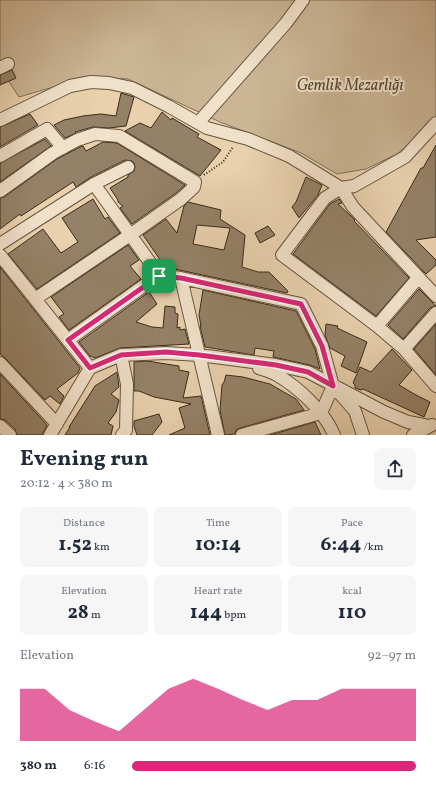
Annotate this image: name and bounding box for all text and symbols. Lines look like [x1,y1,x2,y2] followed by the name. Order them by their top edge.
[297,75,403,97] park label: Gemlik Mezarlığı
[142,259,176,293] pin
[148,265,170,287] icon: arrive
[20,444,149,475] text: Evening run
[374,448,416,490] button: share
[20,475,113,493] text: 20:12 · 4 × 380 m
[63,516,105,531] text: Distance
[206,516,230,531] text: Time
[341,516,363,531] text: Pace
[58,531,92,559] text: 1.52
[195,531,241,559] text: 10:14
[321,531,361,559] text: 6:44
[92,540,110,555] text: km
[361,540,383,555] text: /km
[61,584,107,599] text: Elevation
[194,584,242,599] text: Heart rate
[342,584,362,599] text: kcal
[67,599,89,627] text: 28
[190,599,222,627] text: 144
[338,599,366,627] text: 110
[89,608,101,623] text: m
[222,608,246,623] text: bpm
[20,647,74,665] text: Elevation
[368,647,416,665] text: 92–97 m
[20,757,57,775] text: 380 m
[84,757,105,775] text: 6:16

